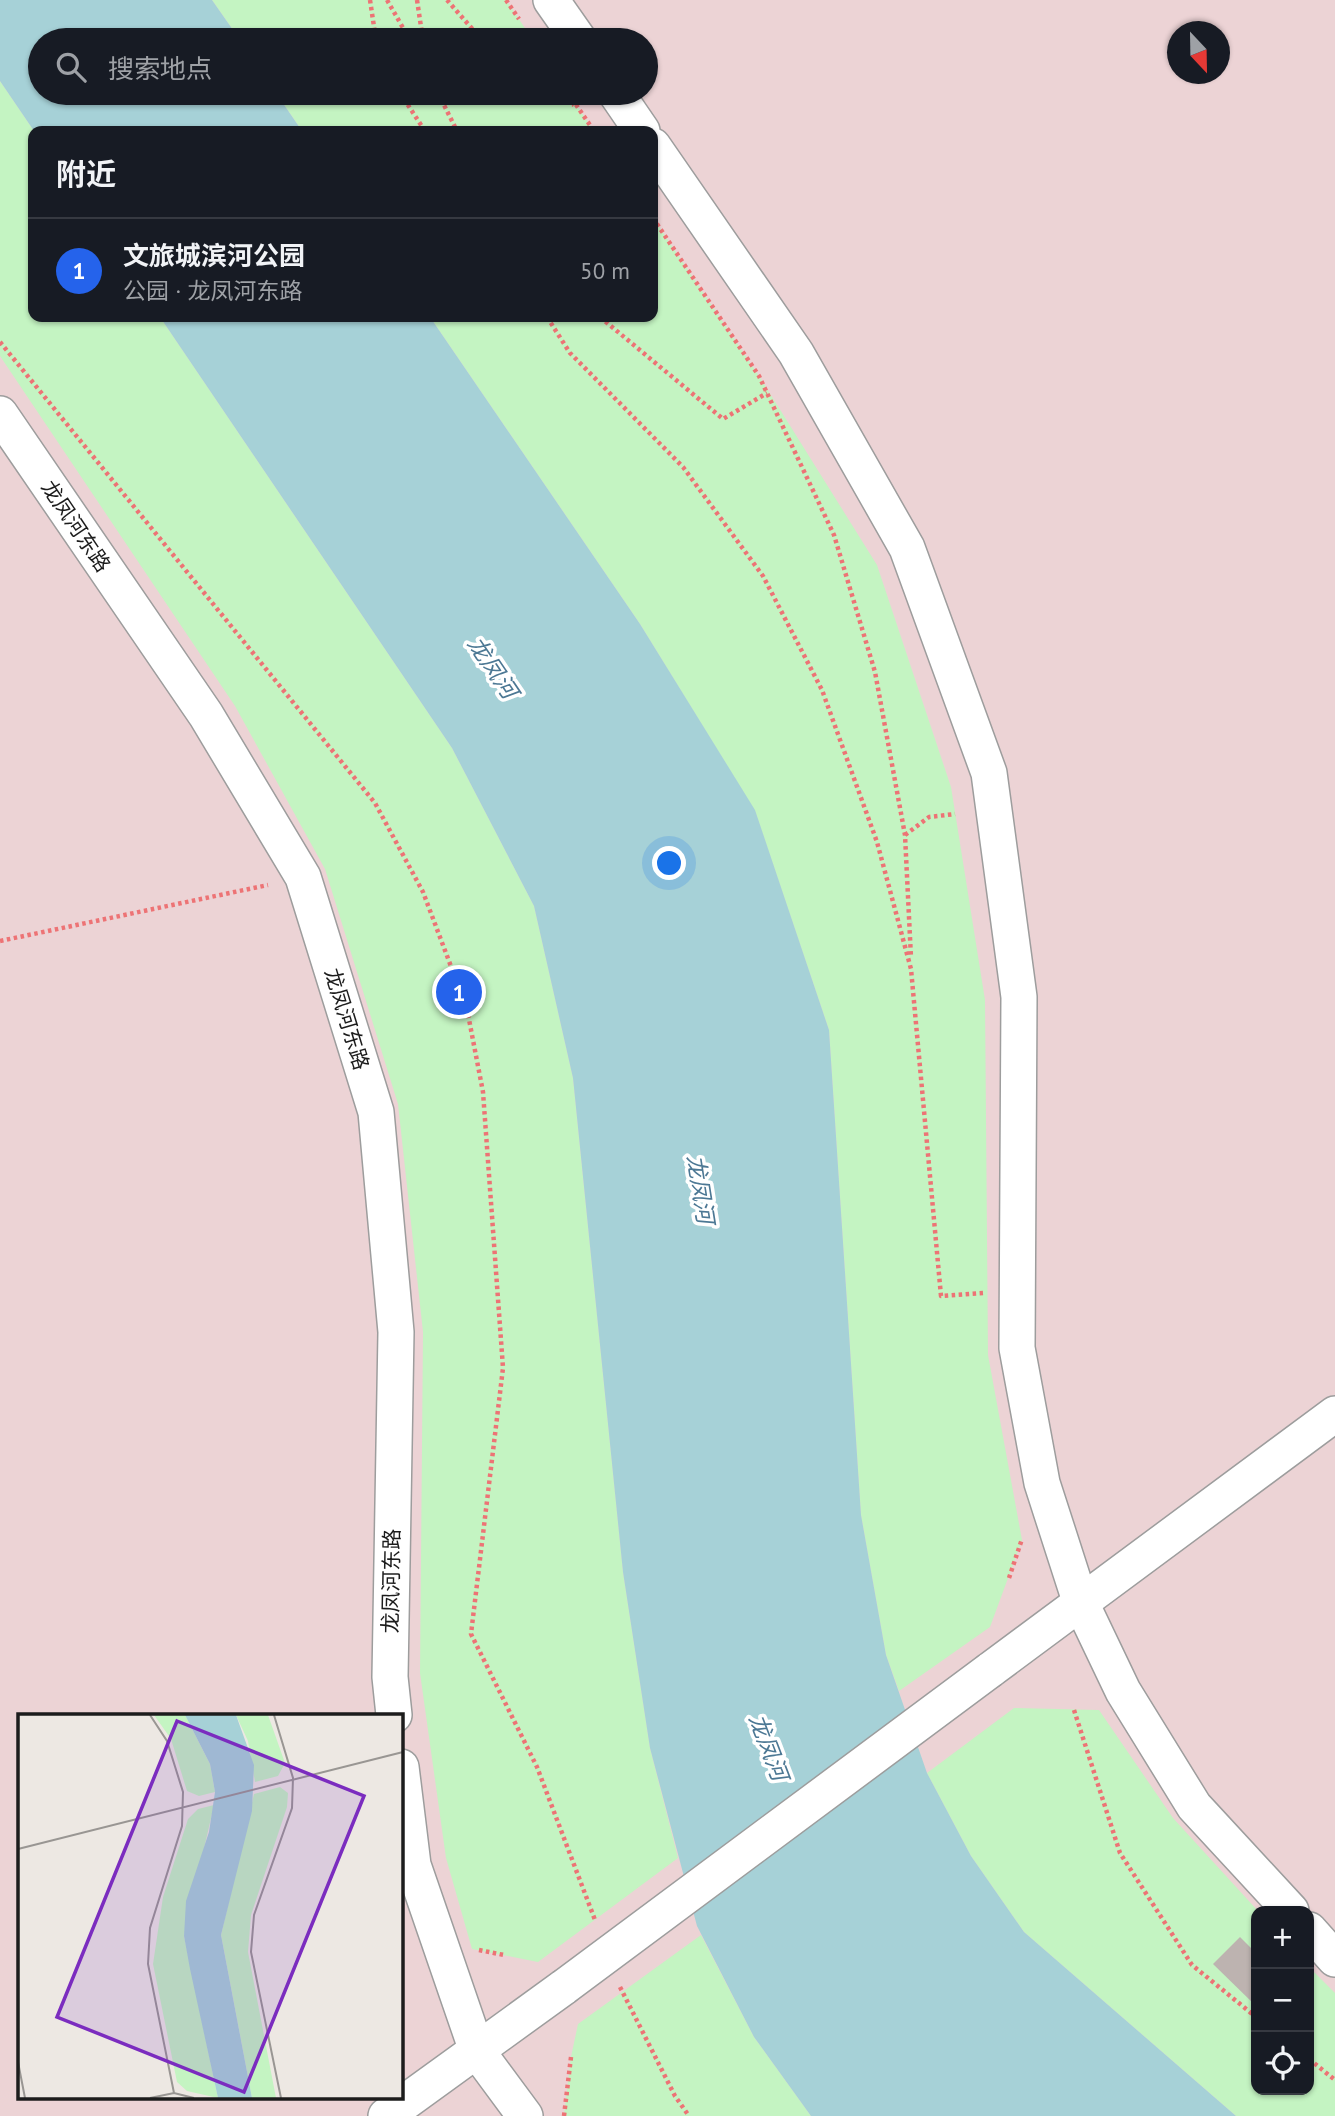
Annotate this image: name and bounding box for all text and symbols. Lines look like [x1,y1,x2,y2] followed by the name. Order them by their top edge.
[1167,21,1230,84] north arrow
[28,28,658,105] search box
[52,48,90,86] icon: search
[108,52,212,85] text: 搜索地点
[56,154,116,193] text: 附近
[123,239,305,272] text: 文旅城滨河公园
[72,256,86,285] text: 1
[580,256,630,285] text: 50 m
[123,276,302,305] text: 公园 · 龙凤河东路
[35,475,117,577] street label: 龙凤河东路
[462,630,527,707] water label: 龙凤河
[652,846,686,880] your location
[319,965,375,1073] street label: 龙凤河东路
[436,966,482,1018] pin: 1
[681,1153,721,1229] water label: 龙凤河
[377,1528,405,1634] street label: 龙凤河东路
[743,1710,796,1788] water label: 龙凤河
[18,1714,402,2098] inset map
[1251,1906,1314,2095] map controls
[1251,1906,1314,1969] button: +
[1251,1969,1314,2032] button: −
[1251,2032,1314,2095] button: locate

